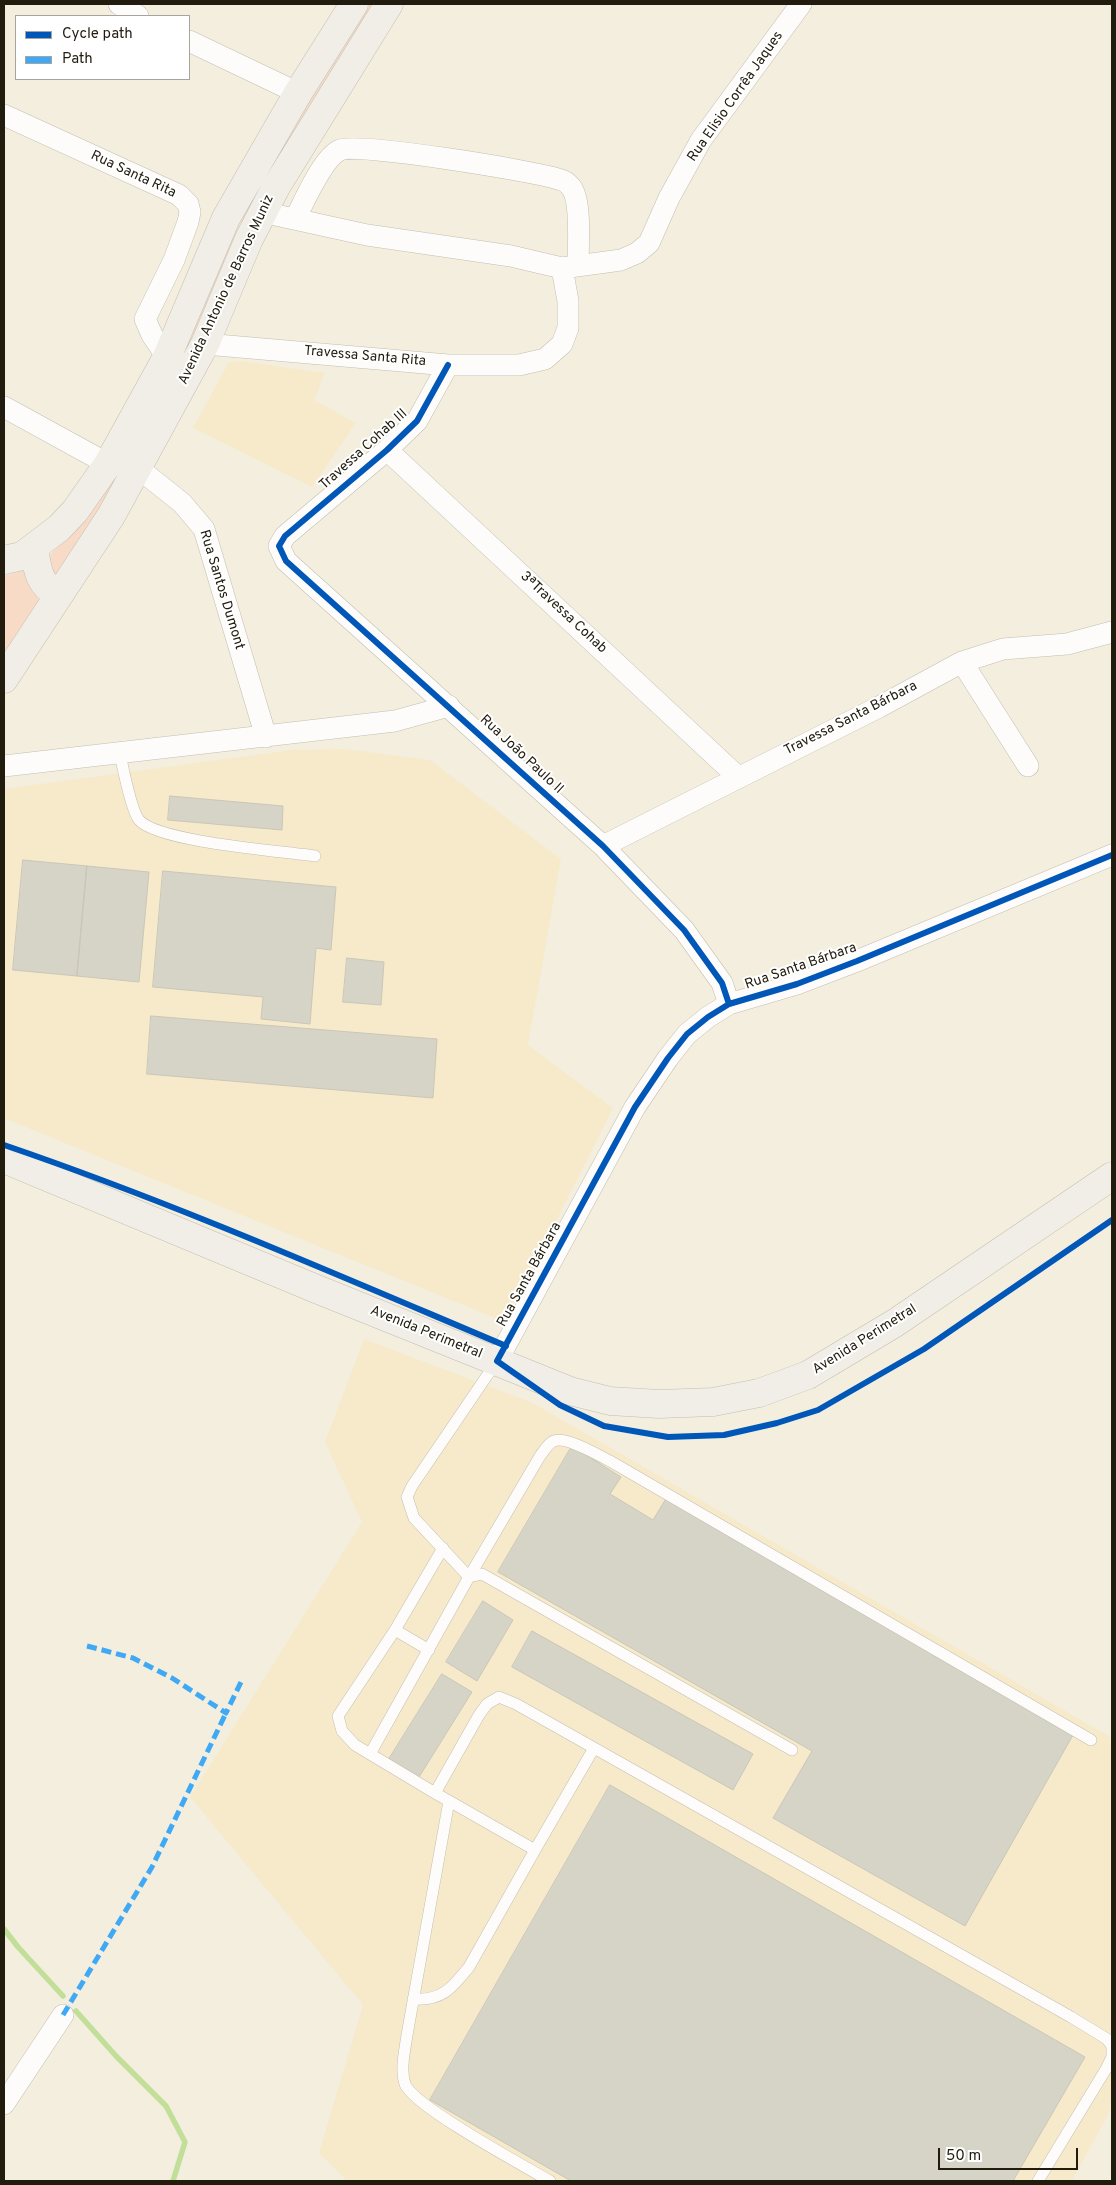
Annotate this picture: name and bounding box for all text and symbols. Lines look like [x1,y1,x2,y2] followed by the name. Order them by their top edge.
[15,15,190,80] legend
[62,25,133,44] text: Cycle path
[685,29,787,165] street label: Rua Elisio Corrêa Jaques
[62,50,93,69] text: Path
[88,148,178,202] street label: Rua Santa Rita
[176,192,278,388] street label: Avenida Antonio de Barros Muniz
[303,343,427,371] street label: Travessa Santa Rita
[316,406,412,494] street label: Travessa Cohab III
[195,528,247,652] street label: Rua Santos Dumont
[516,569,610,657] street label: 3ªTravessa Cohab
[782,678,920,760] street label: Travessa Santa Bárbara
[476,712,566,798] street label: Rua João Paulo II
[743,940,859,994] street label: Rua Santa Bárbara
[494,1220,566,1330] street label: Rua Santa Bárbara
[810,1301,920,1379] street label: Avenida Perimetral
[368,1303,484,1363] street label: Avenida Perimetral
[941,2138,1081,2170] scale bar
[946,2147,981,2166] text: 50 m

